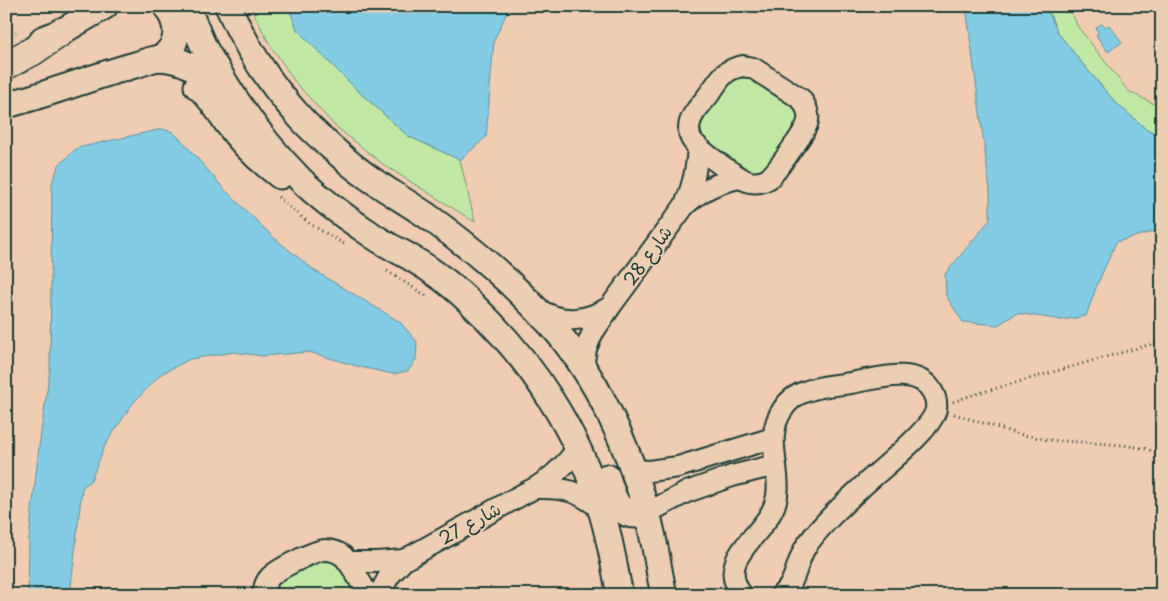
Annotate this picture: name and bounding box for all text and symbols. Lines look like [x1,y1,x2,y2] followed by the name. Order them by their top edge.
[616,219,678,291] street label: شارع 28
[433,495,505,551] street label: شارع 27

